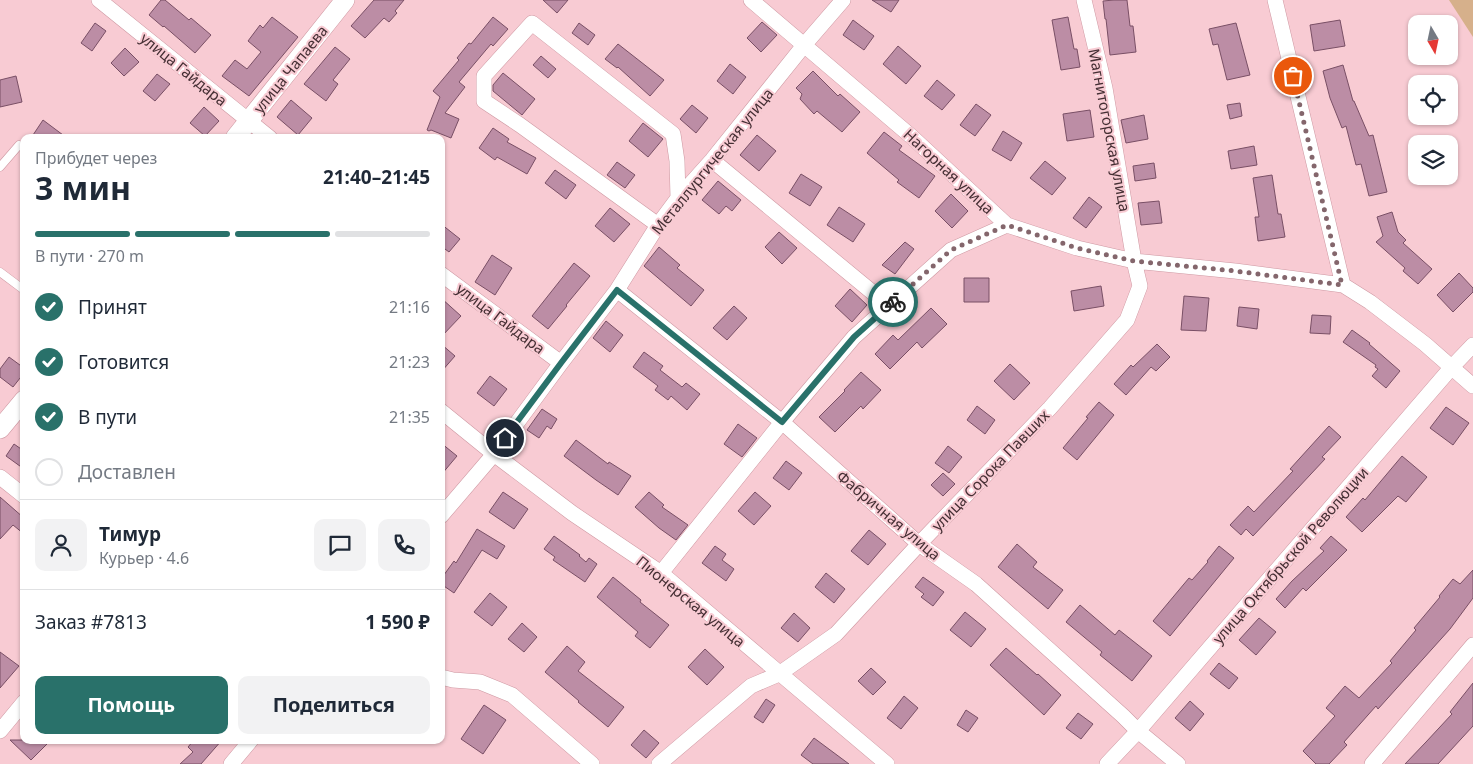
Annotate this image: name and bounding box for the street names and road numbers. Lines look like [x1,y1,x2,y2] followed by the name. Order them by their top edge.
[248,21,332,117] street label: улица Чапаева
[137,28,231,110] street label: улица Гайдара
[1084,47,1136,213] street label: Магнитогорская улица
[647,84,777,238] street label: Металлургическая улица
[900,124,998,218] street label: Нагорная улица
[453,278,549,358] street label: улица Гайдара
[927,405,1053,535] street label: улица Сорока Павших
[1208,462,1372,648] street label: улица Октябрьской Революции
[833,466,945,564] street label: Фабричная улица
[633,551,749,651] street label: Пионерская улица

